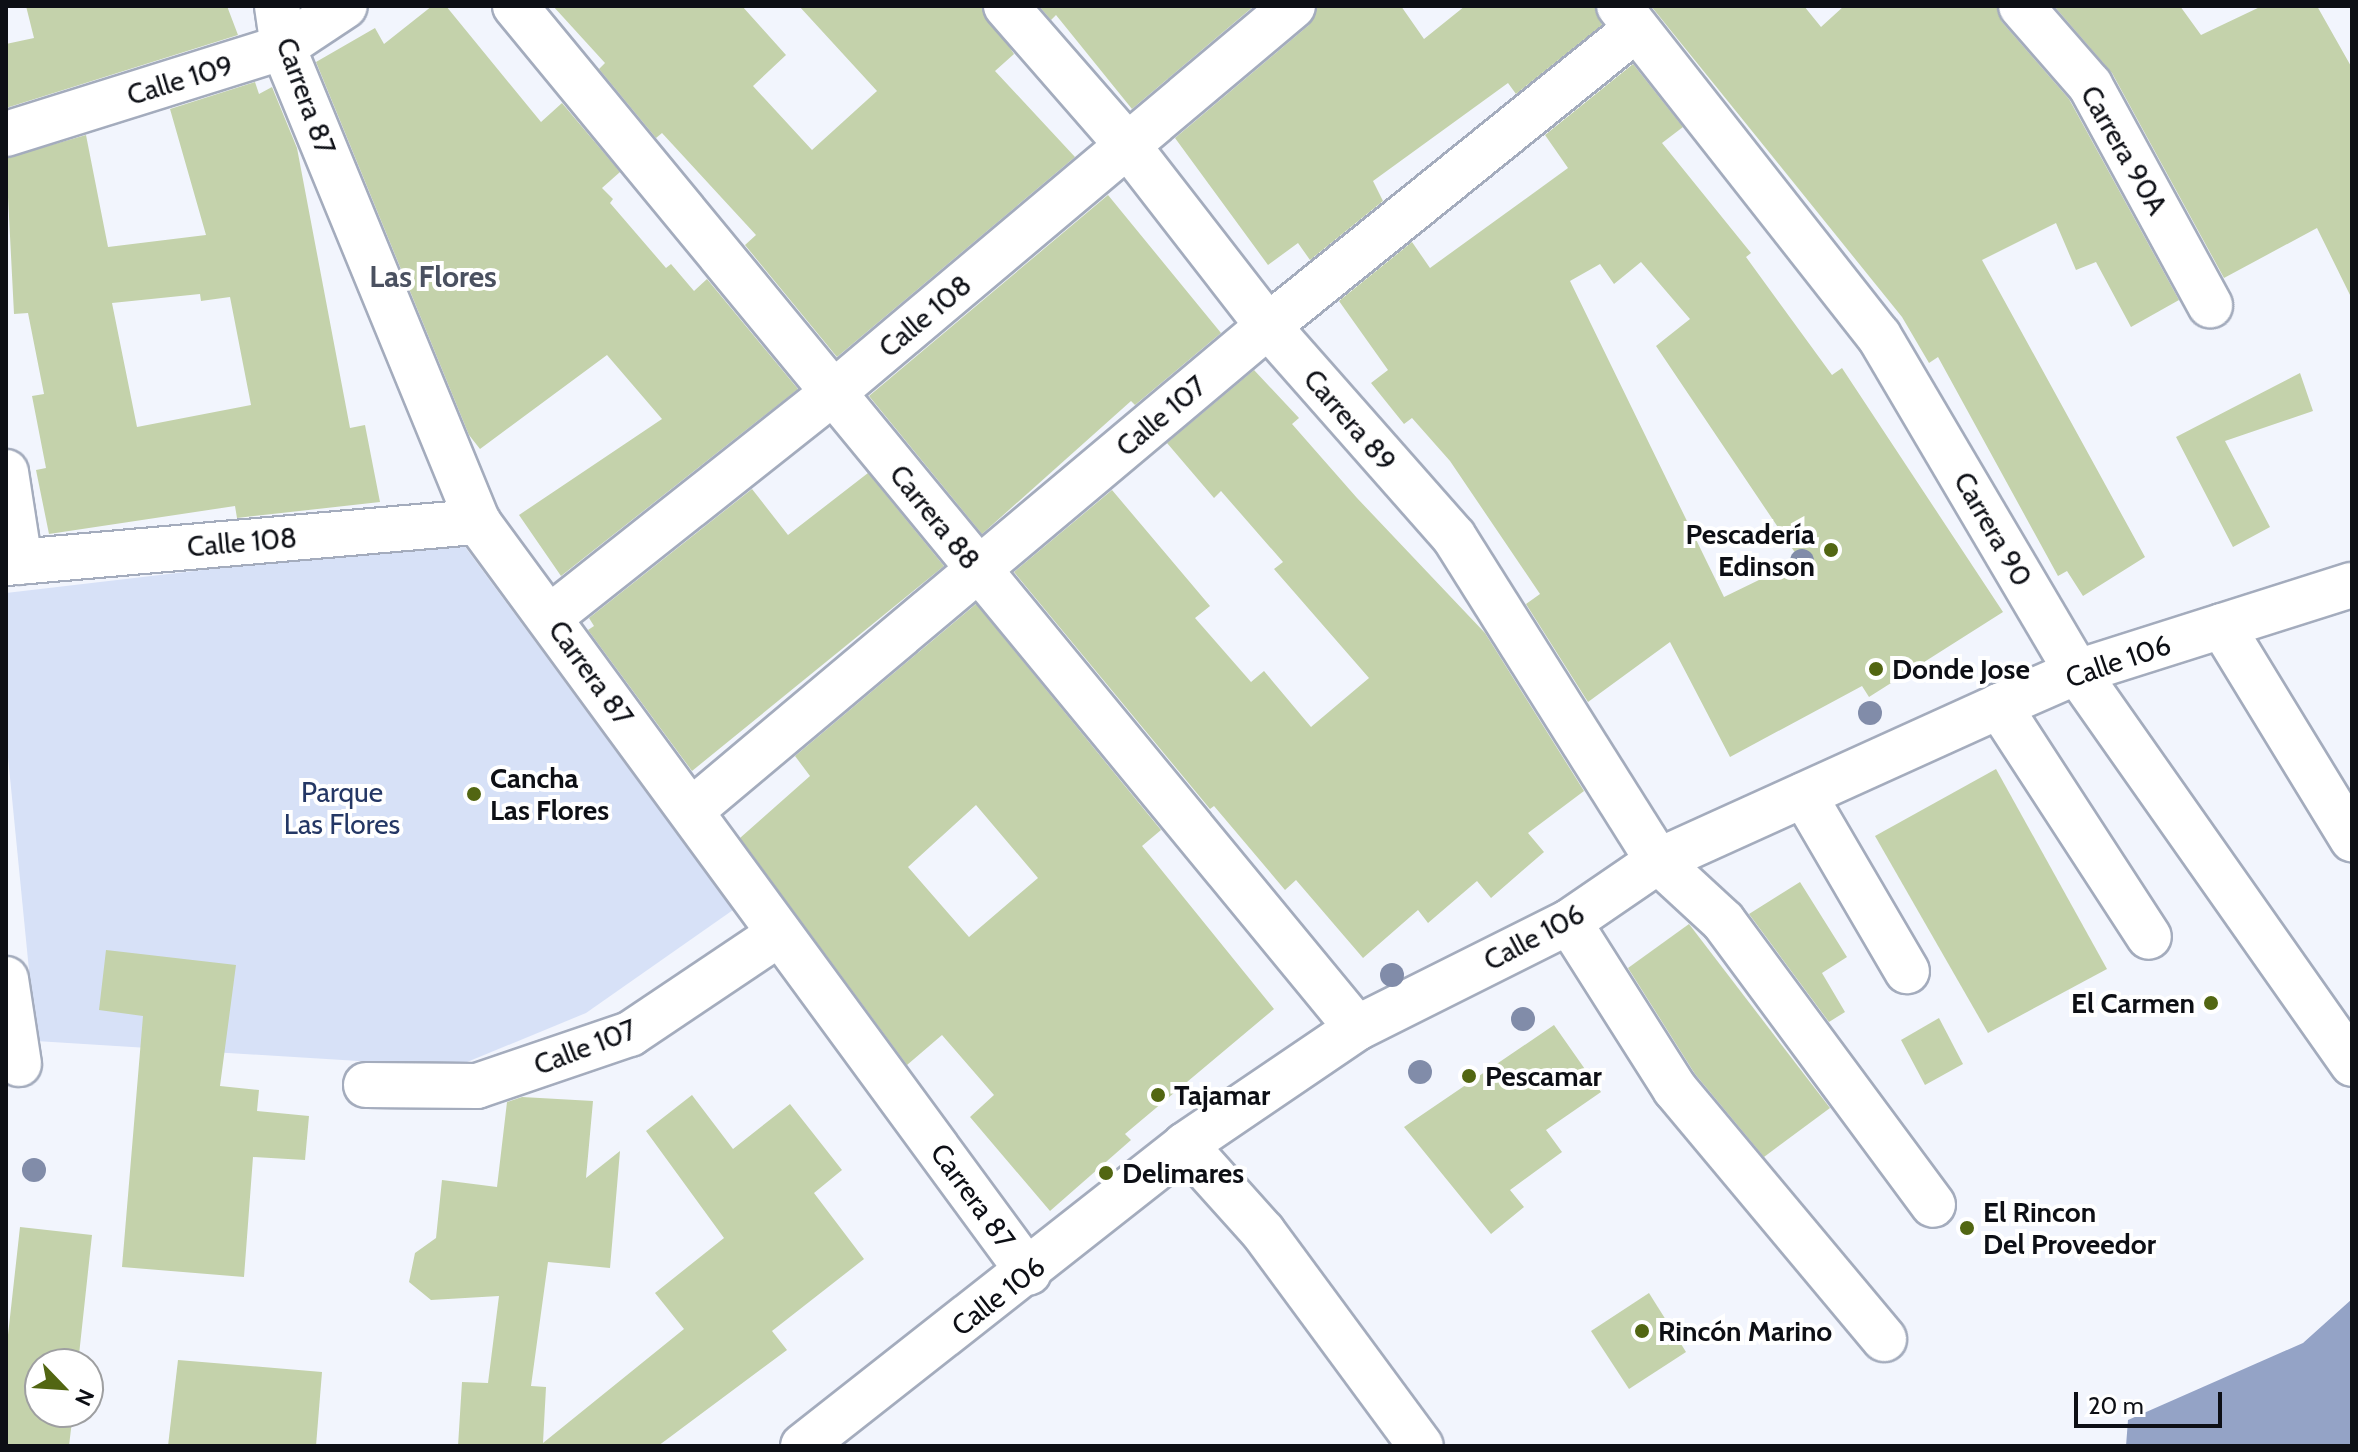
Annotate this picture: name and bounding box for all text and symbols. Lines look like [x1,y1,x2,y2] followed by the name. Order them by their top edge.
[269,33,343,159] street label: Carrera 87
[123,48,237,112] street label: Calle 109
[2074,80,2174,220] street label: Carrera 90A
[369,259,497,295] district label: Las Flores
[872,268,978,364] street label: Calle 108
[1297,362,1403,478] street label: Carrera 89
[1109,369,1213,463] street label: Calle 107
[883,458,987,576] street label: Carrera 88
[1947,466,2039,592] street label: Carrera 90
[1685,517,1815,583] place label: Pescadería Edinson
[186,520,298,564] street label: Calle 108
[1822,541,1840,559] marker: Pescadería Edinson
[542,614,640,732] street label: Carrera 87
[2061,627,2175,695] street label: Calle 106
[1892,652,2030,686] place label: Donde Jose
[1867,660,1885,678] marker: Donde Jose
[490,761,609,827] place label: Cancha Las Flores
[284,775,400,841] park label: Parque Las Flores
[465,785,483,803] marker: Cancha Las Flores
[1478,897,1590,977] street label: Calle 106
[2071,986,2195,1020] place label: El Carmen
[2202,994,2220,1012] marker: El Carmen
[529,1012,641,1082] street label: Calle 107
[1485,1059,1602,1093] place label: Pescamar
[1460,1067,1478,1085] marker: Pescamar
[1174,1078,1270,1112] place label: Tajamar
[1149,1086,1167,1104] marker: Tajamar
[924,1137,1022,1255] street label: Carrera 87
[1122,1156,1244,1190] place label: Delimares
[1097,1164,1115,1182] marker: Delimares
[1983,1195,2156,1261] place label: El Rincon Del Proveedor
[1958,1219,1976,1237] marker: El Rincon Del Proveedor
[945,1249,1051,1343] street label: Calle 106
[1658,1314,1832,1348] place label: Rincón Marino
[1633,1322,1651,1340] marker: Rincón Marino
[24,1348,104,1428] north arrow
[2078,1376,2226,1426] scale bar
[69,1385,100,1410] text: N
[2088,1391,2144,1420] text: 20 m

